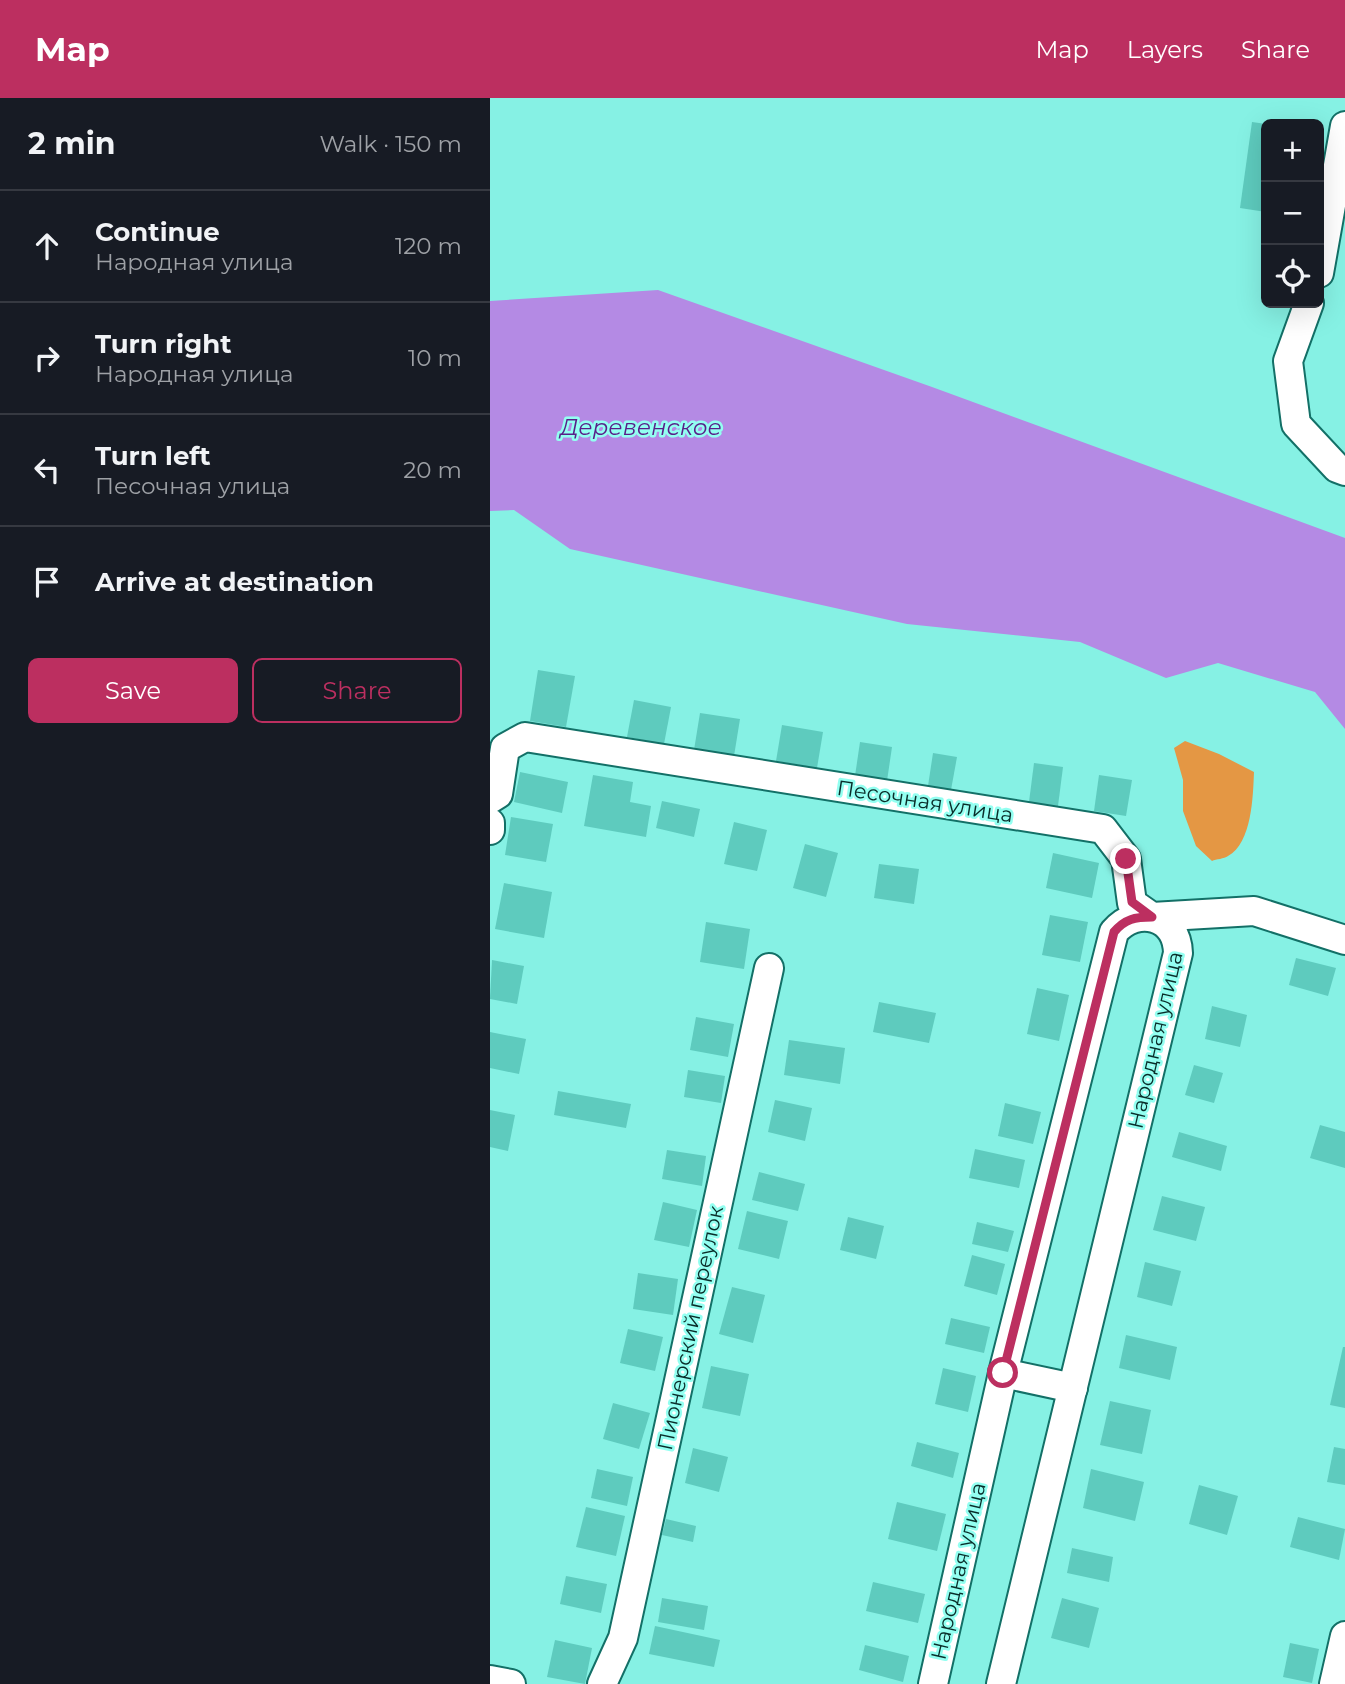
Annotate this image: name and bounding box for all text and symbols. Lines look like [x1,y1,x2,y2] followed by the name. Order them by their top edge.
[35,29,110,69] text: Map
[1035,35,1089,64] text: Map
[1127,35,1203,64] text: Layers
[1241,35,1310,64] text: Share
[1261,119,1324,308] map controls
[1261,119,1324,182] button: +
[28,125,115,162] text: 2 min
[319,130,462,158] text: Walk · 150 m
[1261,182,1324,245] button: −
[95,216,220,248] text: Continue
[28,227,66,265] icon: ahead
[395,232,462,260] text: 120 m
[1261,245,1324,308] button: locate
[95,248,293,276] text: Народная улица
[95,328,231,360] text: Turn right
[28,339,66,377] icon: right
[408,344,462,372] text: 10 m
[95,360,293,388] text: Народная улица
[558,413,722,441] water label: Деревенское
[95,440,211,472] text: Turn left
[28,451,66,489] icon: left
[403,456,462,484] text: 20 m
[95,472,290,500] text: Песочная улица
[28,563,66,601] icon: arrive
[95,566,374,598] text: Arrive at destination
[28,658,238,723] button: Save
[252,658,462,723] button: Share
[835,775,1015,827] street label: Песочная улица
[1110,843,1141,874] route end
[1122,949,1188,1131] street label: Народная улица
[652,1203,728,1453] street label: Пионерский переулок
[987,1357,1018,1388] route start
[925,1480,991,1662] street label: Народная улица

